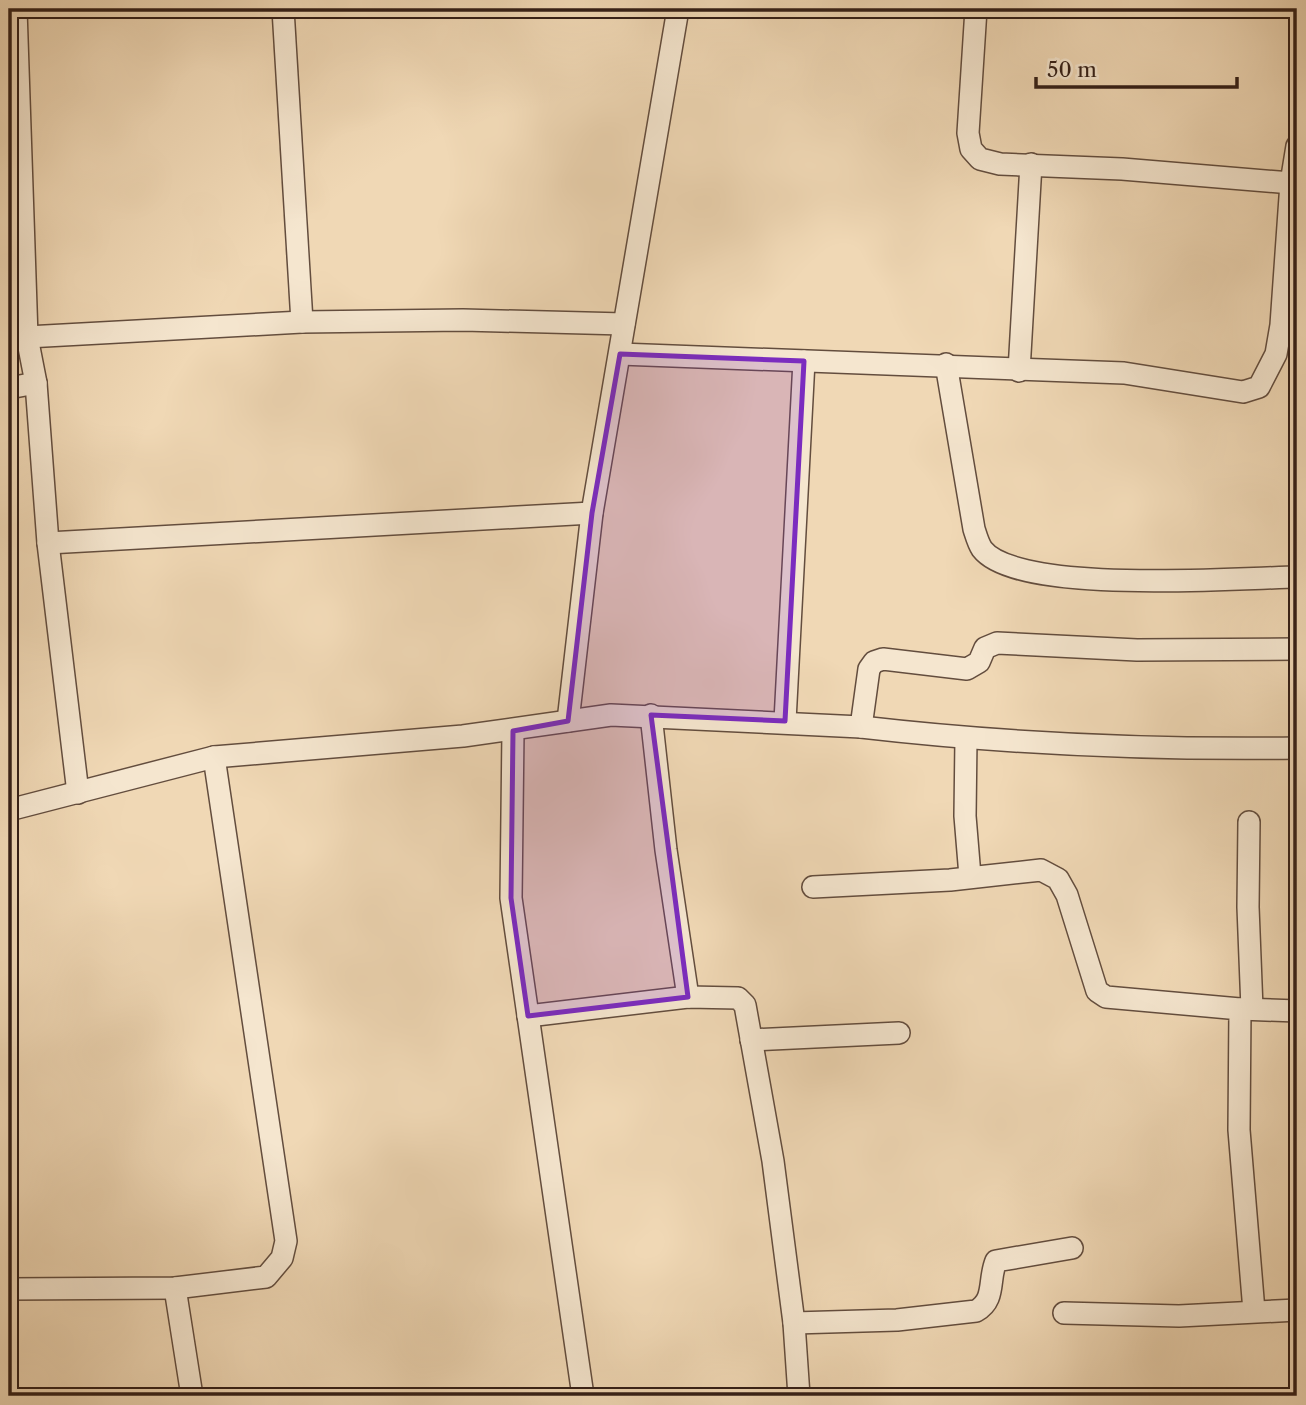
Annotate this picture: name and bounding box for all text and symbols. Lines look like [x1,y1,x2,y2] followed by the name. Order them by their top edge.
[1036,46,1238,90] scale bar
[1047,57,1097,82] text: 50 m

